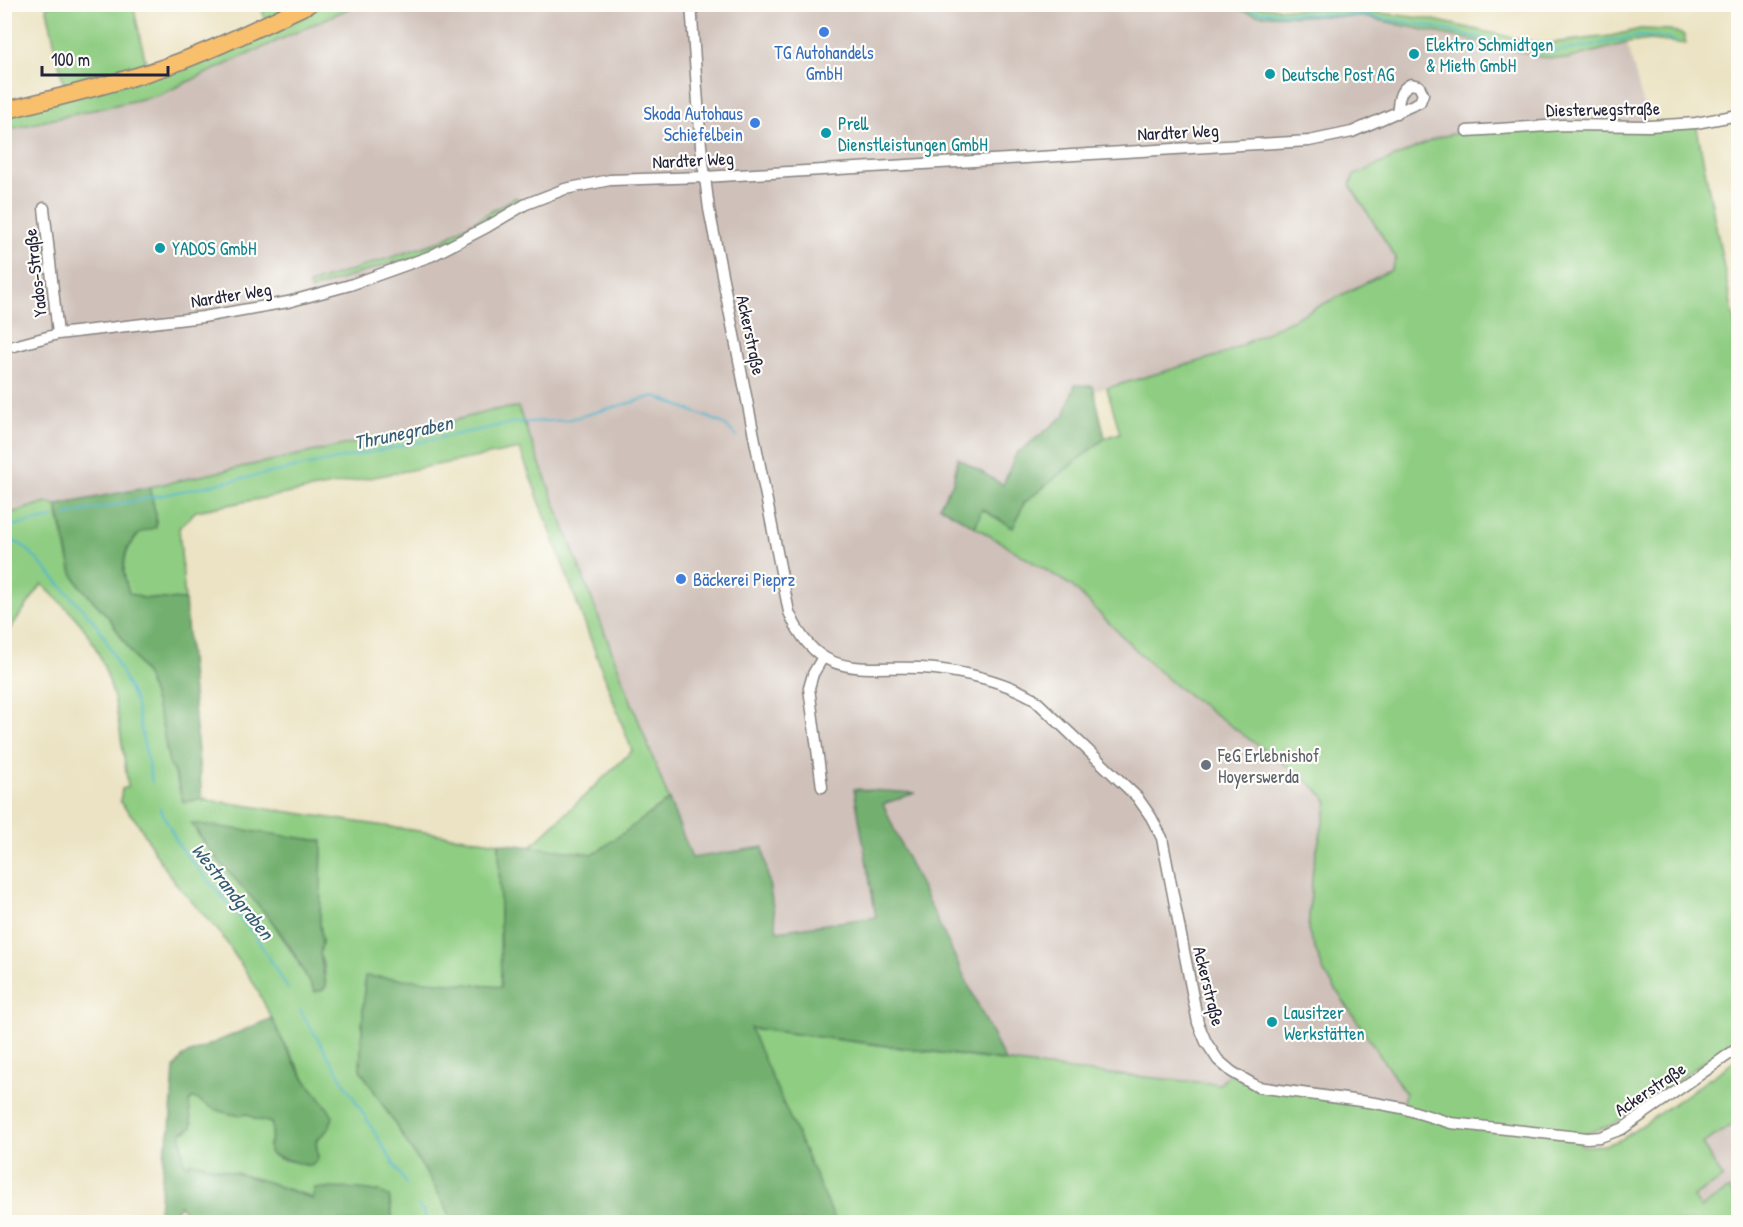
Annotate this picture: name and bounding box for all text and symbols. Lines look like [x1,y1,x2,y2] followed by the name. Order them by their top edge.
[817,25,831,39] marker: TG Autohandels GmbH
[1426,32,1554,78] place label: Elektro Schmidtgen & Mieth GmbH
[42,39,168,77] scale bar
[774,40,874,86] place label: TG Autohandels GmbH
[51,47,90,72] text: 100 m
[1407,47,1421,61] marker: Elektro Schmidtgen & Mieth GmbH
[1282,62,1395,87] place label: Deutsche Post AG
[1263,67,1277,81] marker: Deutsche Post AG
[1546,96,1660,122] street label: Diesterwegstraße
[644,101,743,147] place label: Skoda Autohaus Schiefelbein
[838,111,988,157] place label: Prell Dienstleistungen GmbH
[748,116,762,130] marker: Skoda Autohaus Schiefelbein
[1137,117,1219,147] street label: Nardter Weg
[819,126,833,140] marker: Prell Dienstleistungen GmbH
[652,145,734,175] street label: Nardter Weg
[17,227,53,319] street label: Yados-Straße
[172,236,256,261] place label: YADOS GmbH
[153,241,167,255] marker: YADOS GmbH
[189,276,273,314] street label: Nardter Weg
[730,293,772,377] street label: Ackerstraße
[351,408,457,457] water label: Thrunegraben
[693,567,796,592] place label: Bäckerei Pieprz
[674,572,688,586] marker: Bäckerei Pieprz
[1217,743,1320,789] place label: FeG Erlebnishof Hoyerswerda
[1199,758,1213,772] marker: FeG Erlebnishof Hoyerswerda
[185,837,282,947] water label: Westrandgraben
[1187,944,1231,1028] street label: Ackerstraße
[1284,1000,1365,1046] place label: Lausitzer Werkstätten
[1265,1015,1279,1029] marker: Lausitzer Werkstätten
[1609,1056,1691,1122] street label: Ackerstraße

